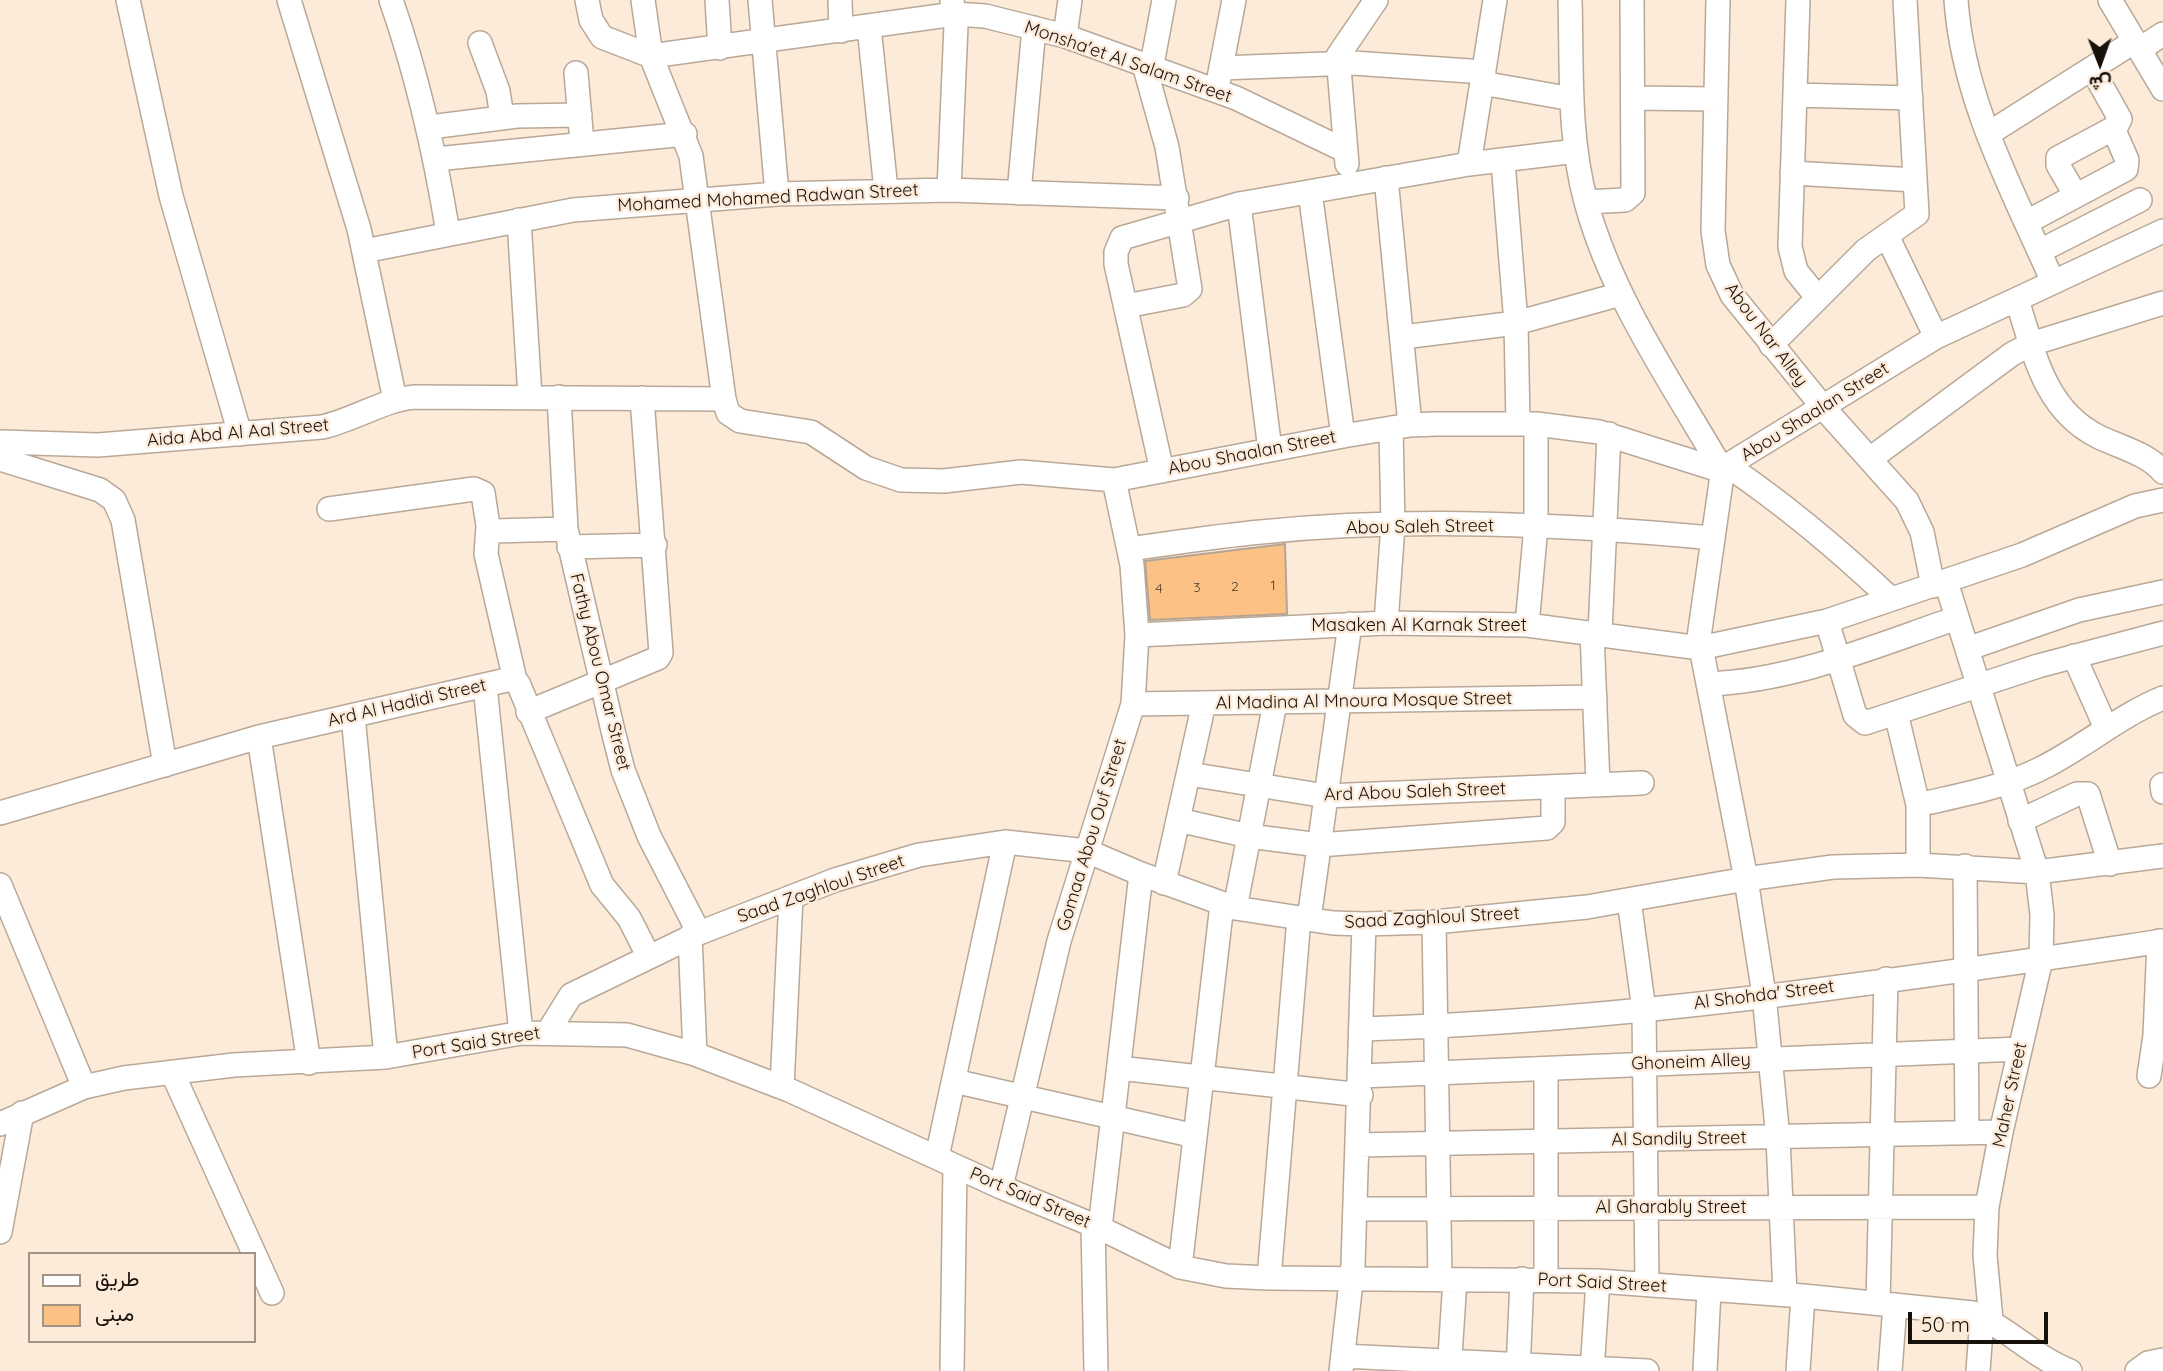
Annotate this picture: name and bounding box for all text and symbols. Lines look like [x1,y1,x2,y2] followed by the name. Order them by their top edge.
[1022,16,1234,108] street label: Monsha'et Al Salam Street
[2065,28,2135,98] north arrow
[2089,72,2112,96] text: ش
[617,179,919,217] street label: Mohamed Mohamed Radwan Street
[1720,279,1812,391] street label: Abou Nar Alley
[1737,358,1893,466] street label: Abou Shaalan Street
[146,414,330,452] street label: Aida Abd Al Aal Street
[1166,426,1338,480] street label: Abou Shaalan Street
[1346,515,1494,539] street label: Abou Saleh Street
[565,571,635,773] street label: Fathy Abou Omar Street
[1270,578,1276,594] house number: 1
[1231,579,1239,595] house number: 2
[1193,580,1201,596] house number: 3
[1155,581,1163,597] house number: 4
[1311,615,1527,637] street label: Masaken Al Karnak Street
[326,674,488,732] street label: Ard Al Hadidi Street
[1215,688,1513,714] street label: Al Madina Al Mnoura Mosque Street
[1052,736,1132,934] street label: Gomaa Abou Ouf Street
[1324,778,1506,806] street label: Ard Abou Saleh Street
[735,850,907,928] street label: Saad Zaghloul Street
[1344,903,1520,933] street label: Saad Zaghloul Street
[1692,976,1836,1014] street label: Al Shohda' Street
[410,1022,542,1064] street label: Port Said Street
[1988,1040,2032,1150] street label: Maher Street
[1631,1049,1751,1075] street label: Ghoneim Alley
[1611,1127,1747,1151] street label: Al Sandily Street
[966,1163,1094,1233] street label: Port Said Street
[1595,1197,1747,1219] street label: Al Gharably Street
[28,1252,256,1343] legend
[95,1265,140,1291] text: طريق
[1537,1269,1667,1297] street label: Port Said Street
[1911,1298,2051,1342] scale bar
[95,1300,134,1326] text: مبنى
[1921,1311,1970,1337] text: 50 m

